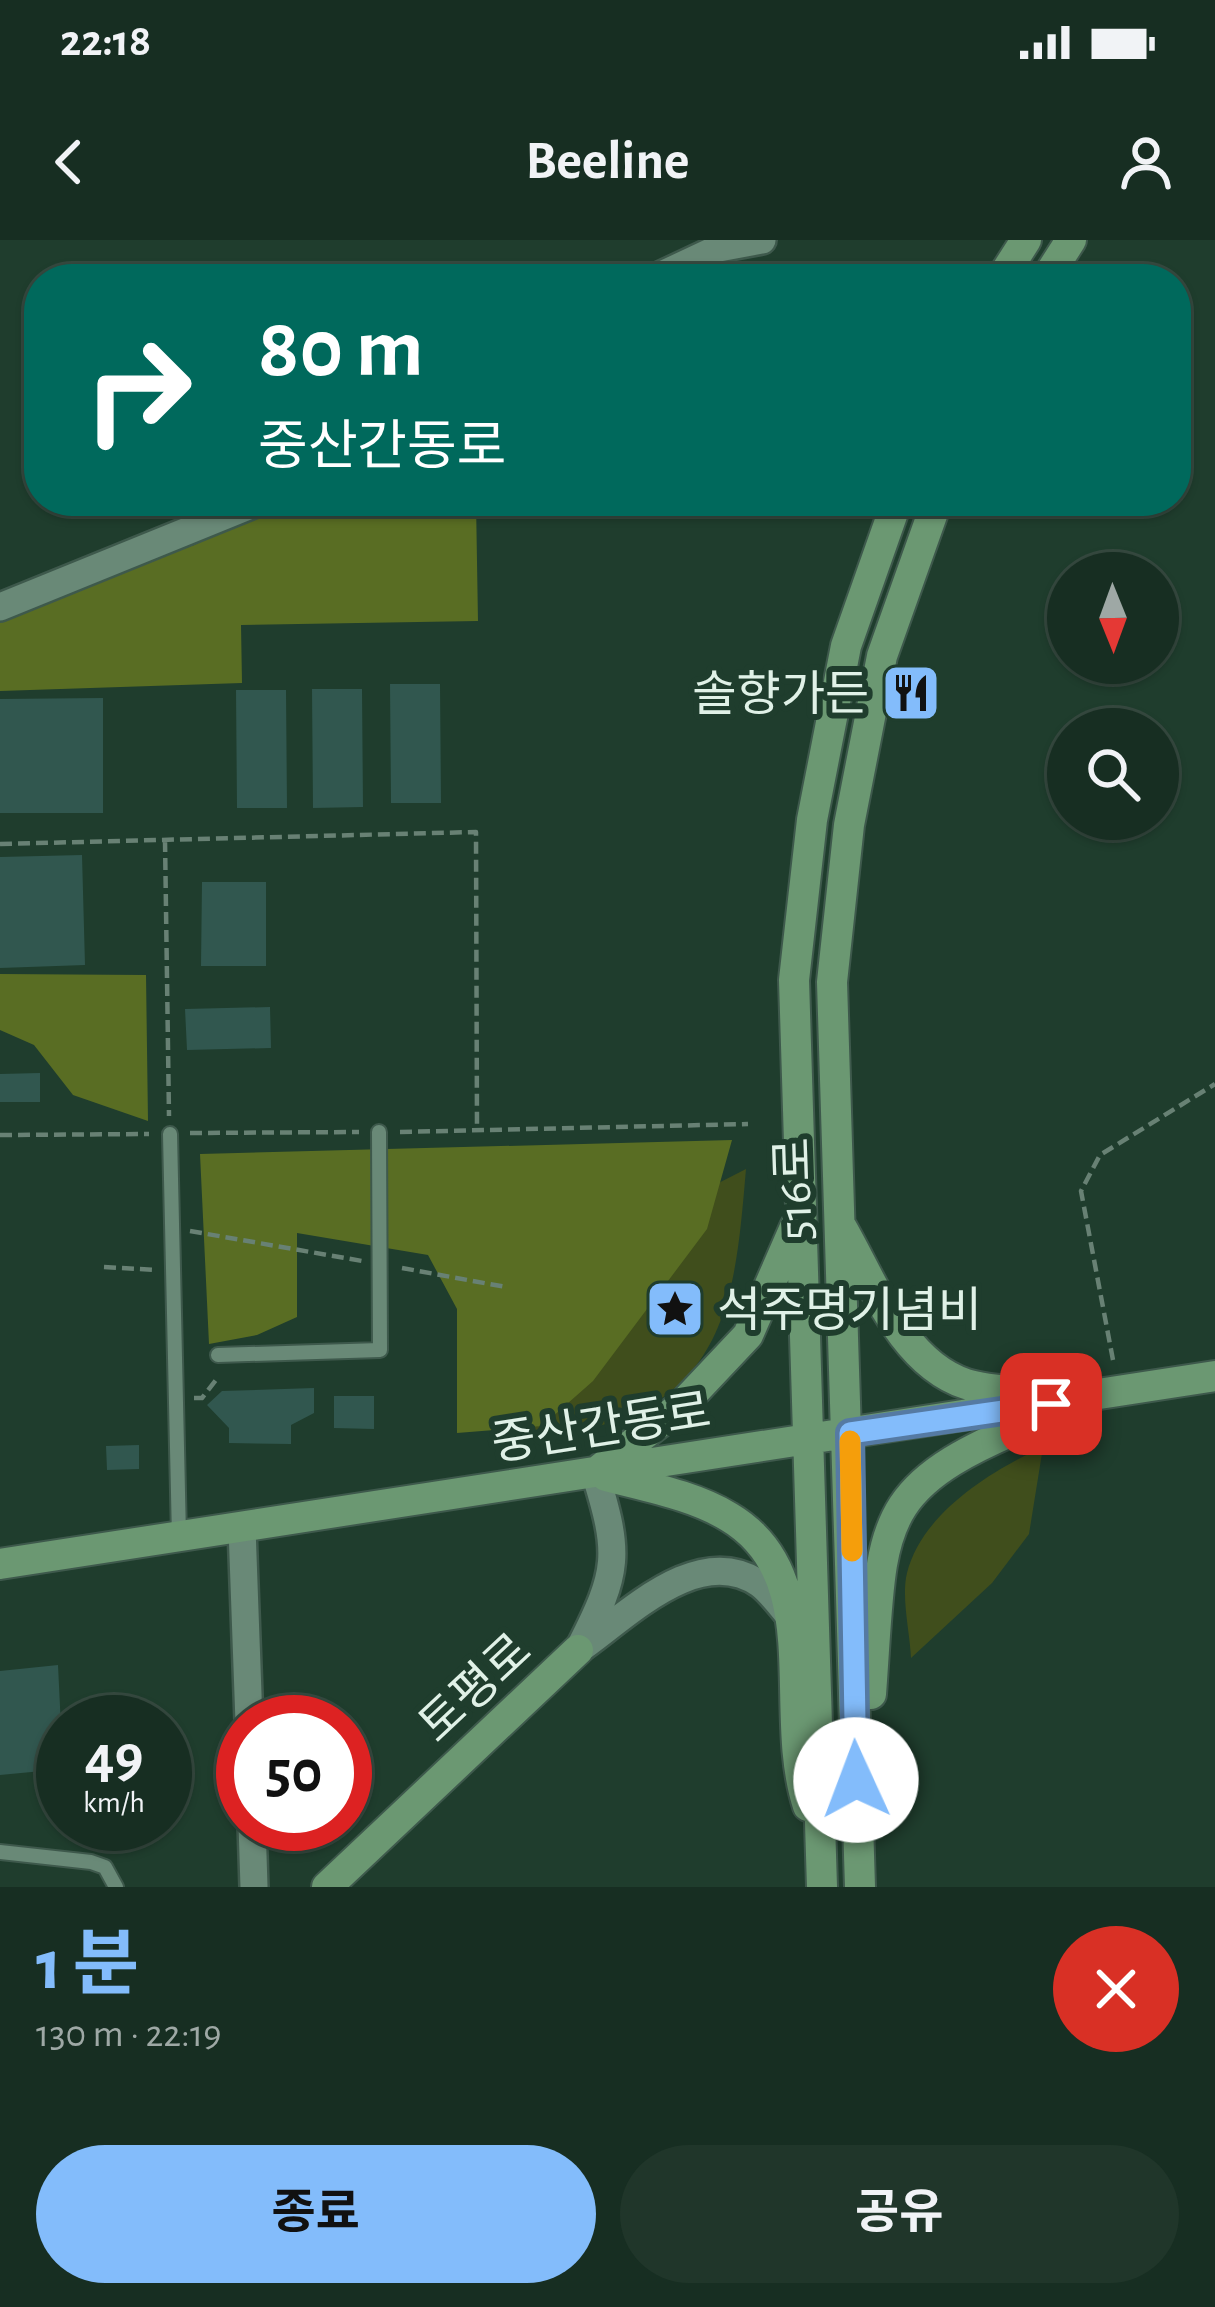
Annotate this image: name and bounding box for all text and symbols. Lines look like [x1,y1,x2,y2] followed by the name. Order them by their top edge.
[60,19,151,64] text: 22:18
[36,129,102,195] icon: back
[1113,129,1179,195] icon: person
[525,135,690,189] text: Beeline
[258,308,424,392] text: 80 m
[60,312,216,468] icon: right
[258,421,506,475] text: 중산간동로
[1047,552,1179,684] north arrow
[1047,552,1179,840] map controls
[880,662,942,724] restaurant icon: 솔향가든
[692,669,869,720] place label: 솔향가든
[1047,708,1179,840] button: search
[770,1136,822,1241] street label: 516로
[644,1278,706,1340] place icon: 석주명기념비
[717,1286,982,1336] place label: 석주명기념비
[1000,1353,1102,1455] pin
[1018,1371,1084,1437] icon: arrive
[488,1386,714,1470] street label: 중산간동로
[410,1625,541,1752] street label: 토평로
[216,1695,372,1851] speed limit sign: 50
[793,1717,919,1843] position arrow
[84,1728,144,1788] text: 49
[83,1788,145,1818] text: km/h
[1053,1926,1179,2052] button: close
[36,1930,139,2002] text: 1 분
[36,2015,222,2054] text: 130 m · 22:19
[36,2145,596,2283] button: 종료
[620,2145,1179,2283] button: 공유

